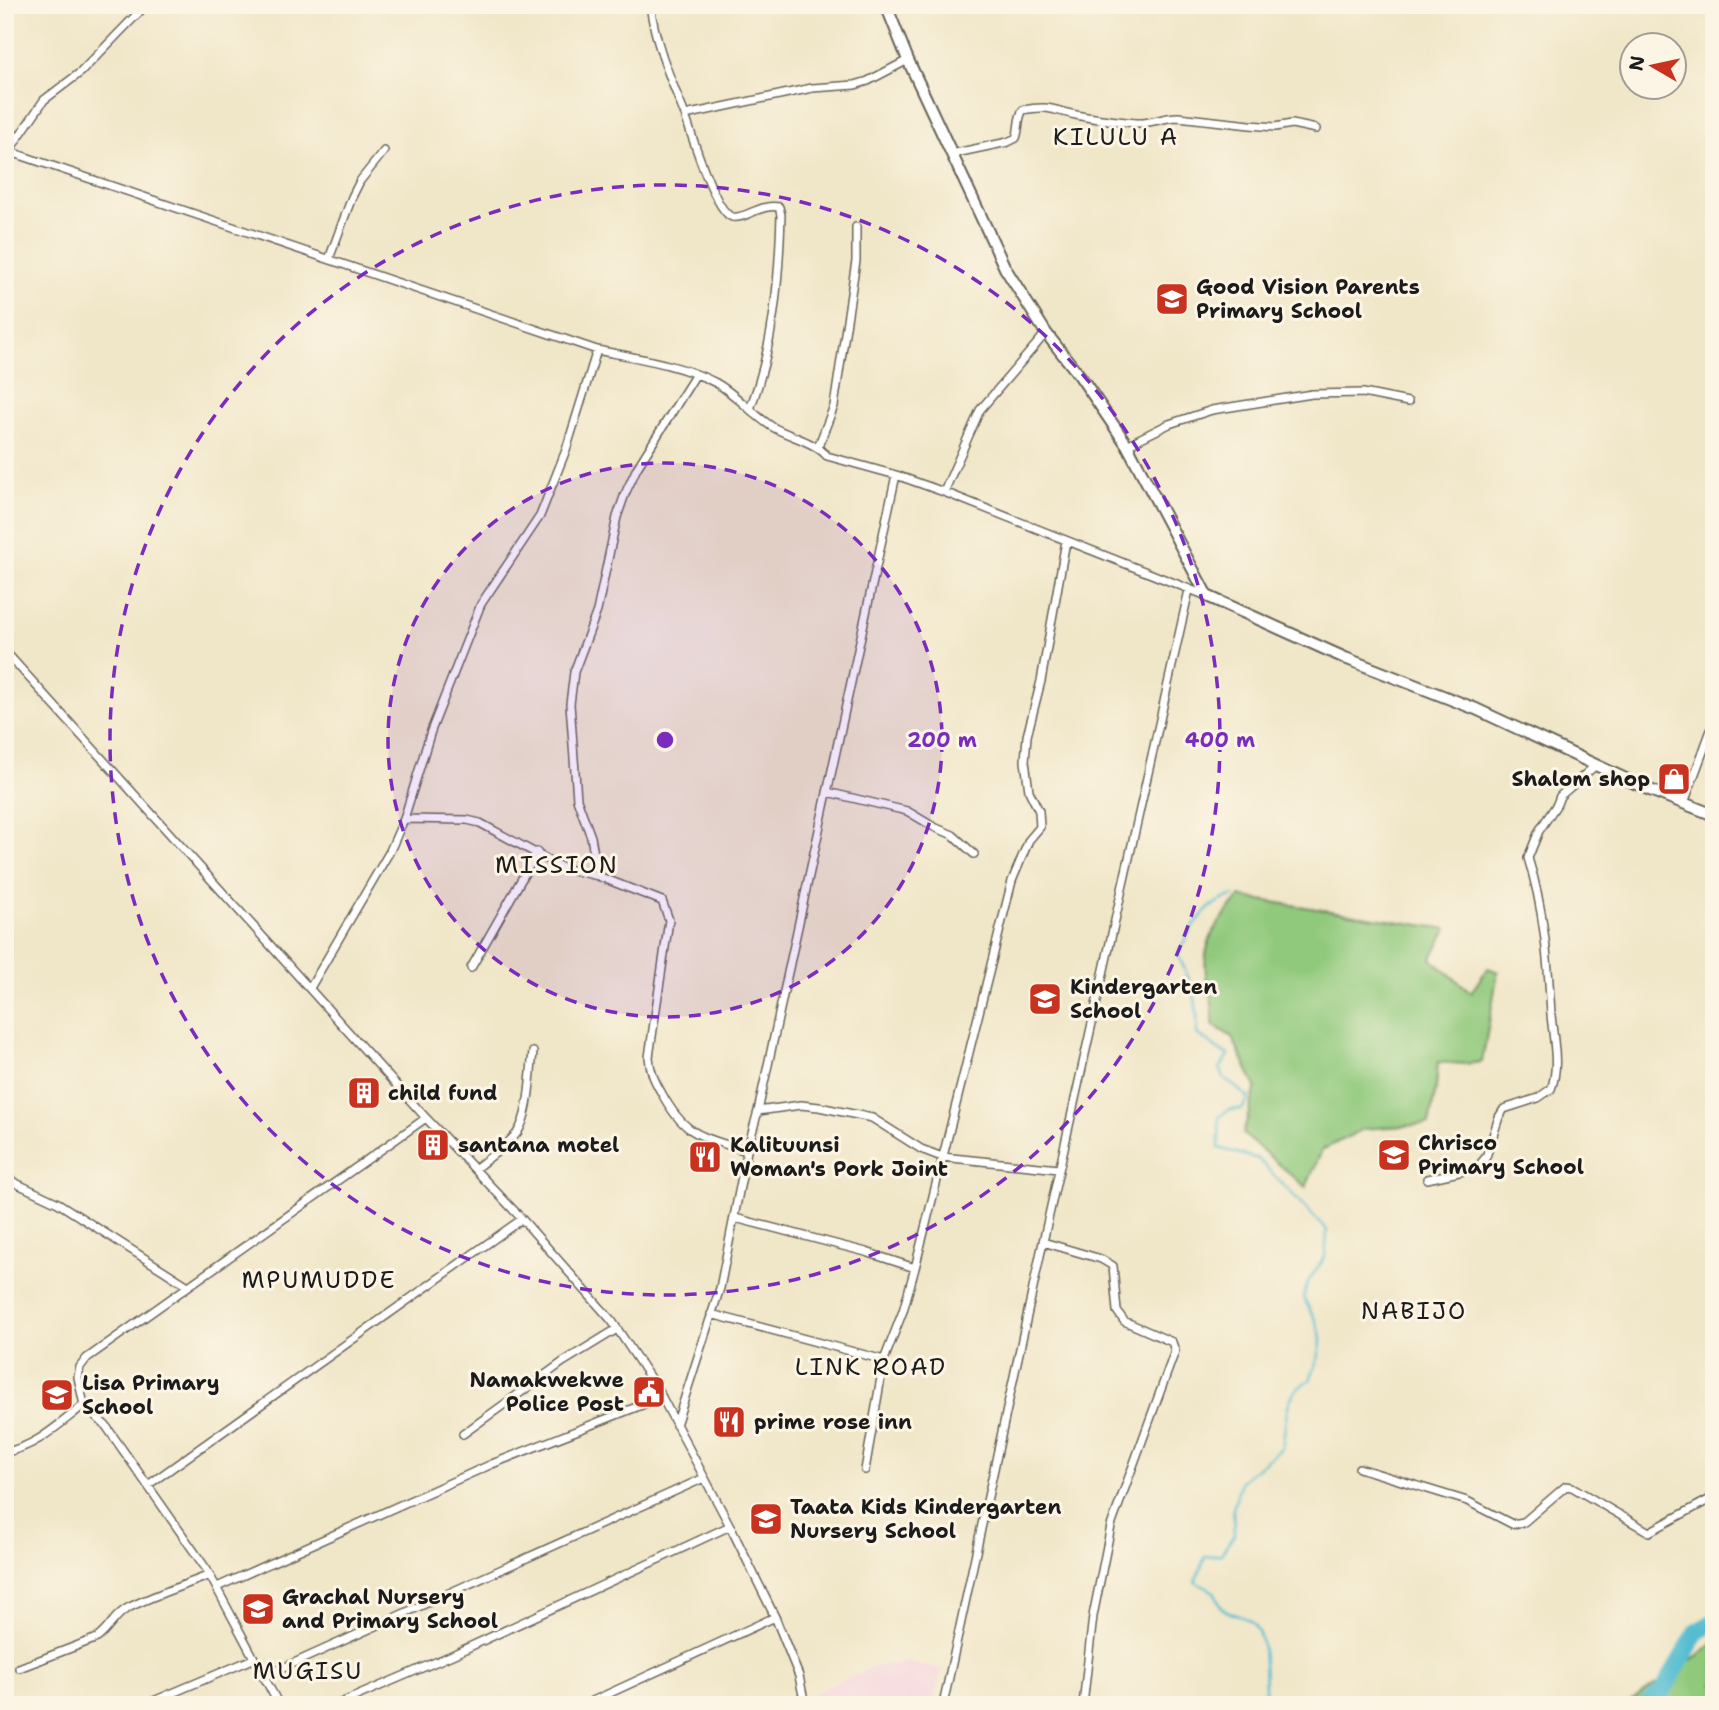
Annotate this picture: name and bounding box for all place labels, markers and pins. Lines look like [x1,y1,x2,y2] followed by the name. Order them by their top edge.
[1196,273,1420,325] place label: Good Vision Parents Primary School
[1153,280,1191,318] school or university icon: Good Vision Parents Primary School
[653,728,677,752] centre of rings
[1655,760,1693,798] shop icon: Shalom shop
[1512,765,1650,793] place label: Shalom shop
[1070,973,1217,1025] place label: Kindergarten School
[1026,980,1064,1018] school or university icon: Kindergarten School
[345,1074,383,1112] building icon: child fund
[388,1079,497,1107] place label: child fund
[414,1126,452,1164] building icon: santana motel
[1418,1129,1584,1181] place label: Chrisco Primary School
[458,1131,619,1159] place label: santana motel
[730,1131,948,1183] place label: Kalituunsi Woman's Pork Joint
[1375,1136,1413,1174] school or university icon: Chrisco Primary School
[686,1138,724,1176] restaurant icon: Kalituunsi Woman's Pork Joint
[469,1366,624,1418] place label: Namakwekwe Police Post
[82,1369,220,1421] place label: Lisa Primary School
[630,1373,668,1411] public building icon: Namakwekwe Police Post
[38,1376,76,1414] school or university icon: Lisa Primary School
[710,1403,748,1441] restaurant icon: prime rose inn
[754,1408,912,1436] place label: prime rose inn
[790,1493,1061,1545] place label: Taata Kids Kindergarten Nursery School
[747,1500,785,1538] school or university icon: Taata Kids Kindergarten Nursery School
[282,1583,498,1635] place label: Grachal Nursery and Primary School
[239,1590,277,1628] school or university icon: Grachal Nursery and Primary School

